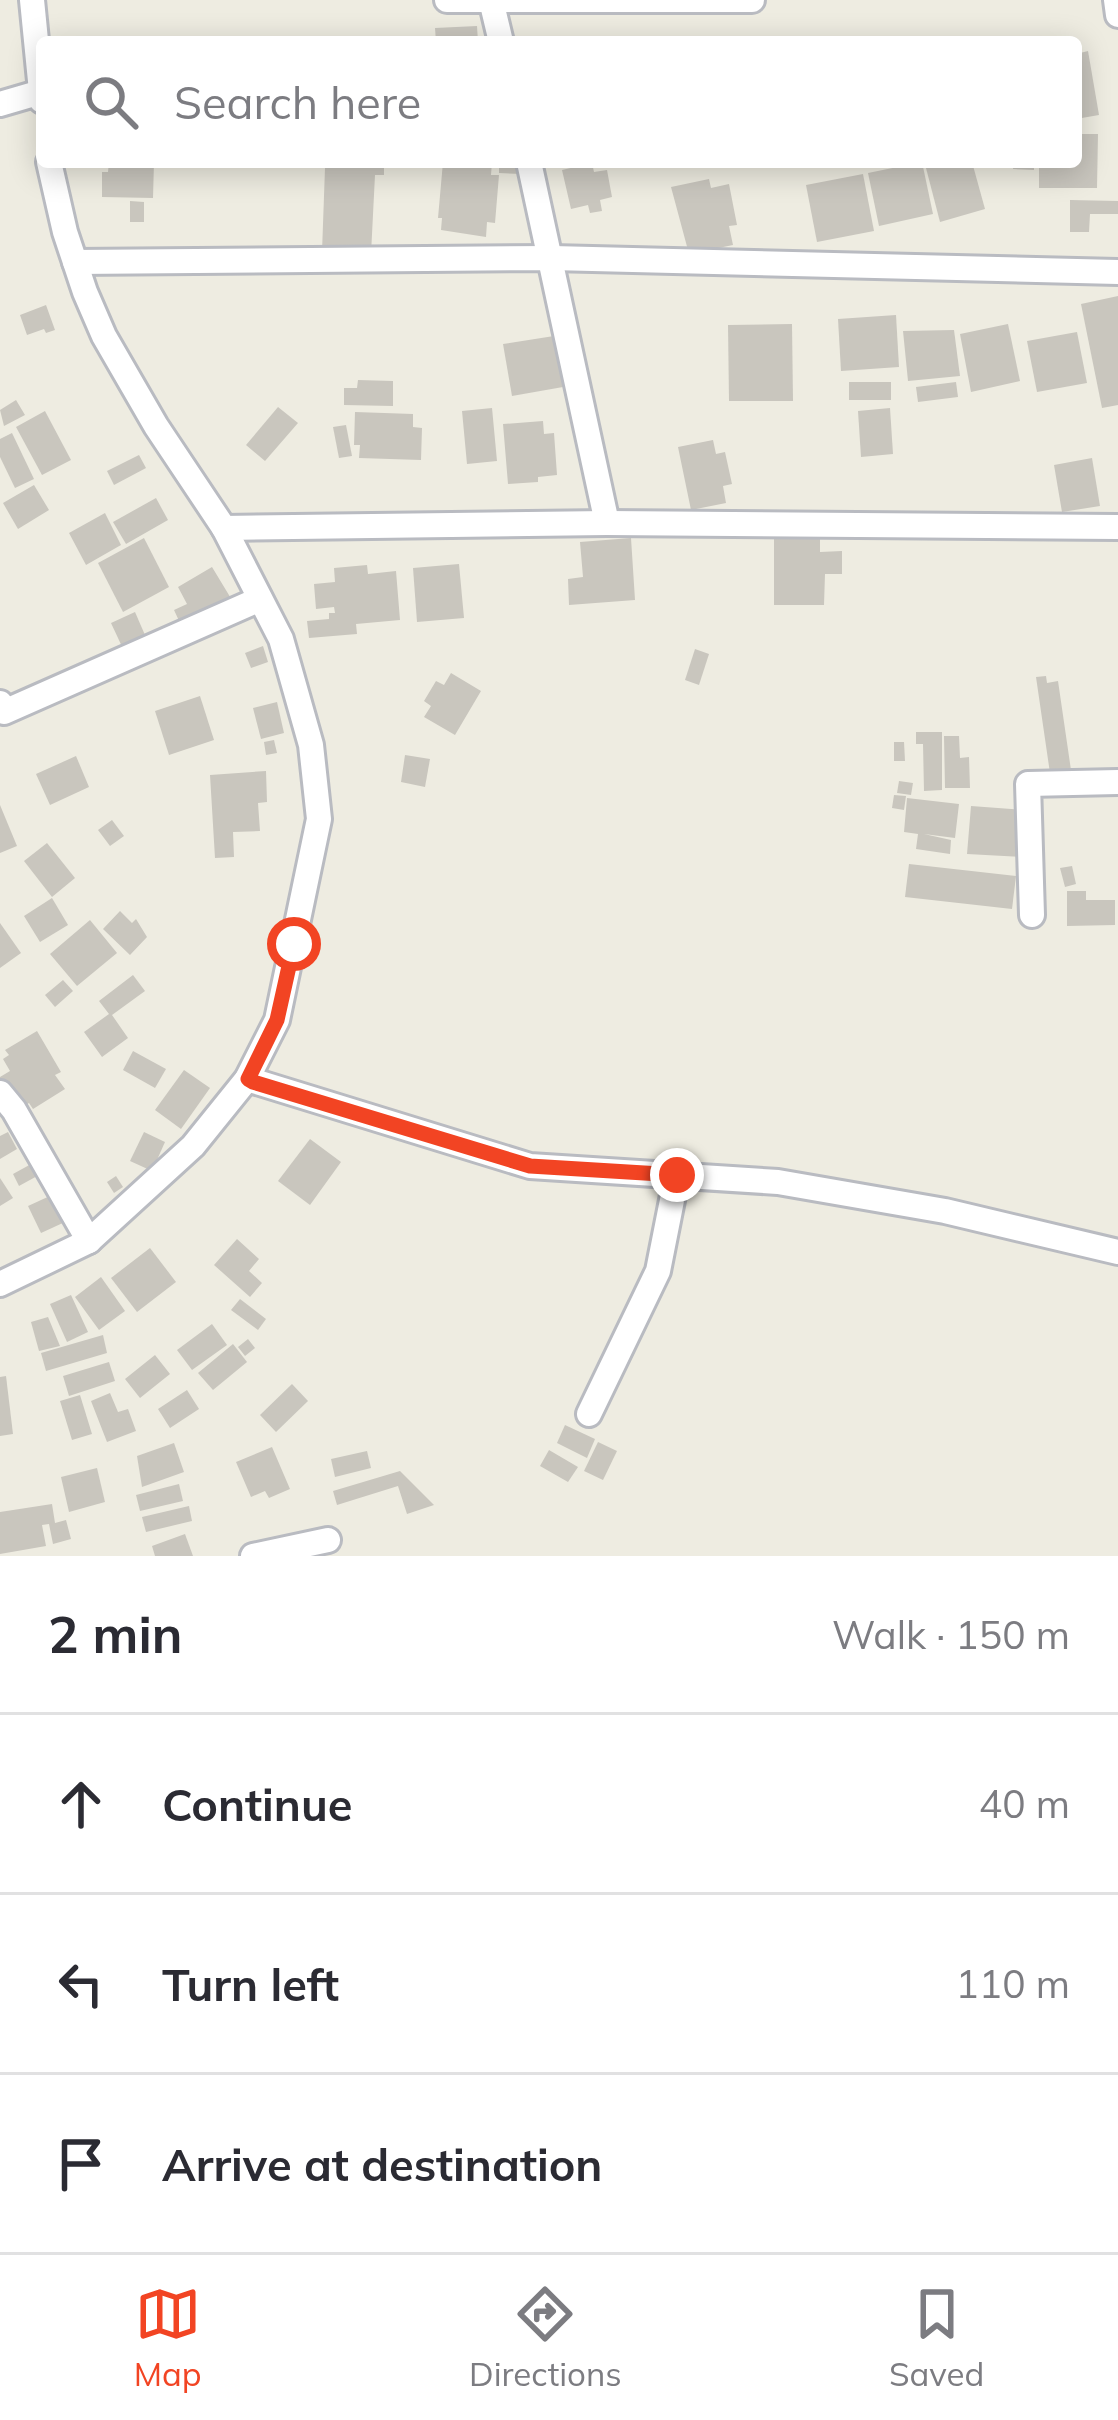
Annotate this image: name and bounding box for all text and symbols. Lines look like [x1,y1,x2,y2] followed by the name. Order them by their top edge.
[36,36,1082,168] search box
[78,69,144,135] icon: search
[174,74,421,130] text: Search here
[267,917,321,971] route start
[650,1148,704,1202] route end
[48,1602,183,1666] text: 2 min
[832,1610,1070,1659] text: Walk · 150 m
[48,1771,114,1837] icon: ahead
[162,1776,352,1832] text: Continue
[979,1779,1070,1828] text: 40 m
[48,1951,114,2017] icon: left
[162,1956,339,2012] text: Turn left
[955,1959,1070,2008] text: 110 m
[48,2131,114,2197] icon: arrive
[162,2136,602,2192] text: Arrive at destination
[134,2281,202,2394] tab: Map
[469,2281,622,2394] tab: Directions
[889,2281,984,2394] tab: Saved

